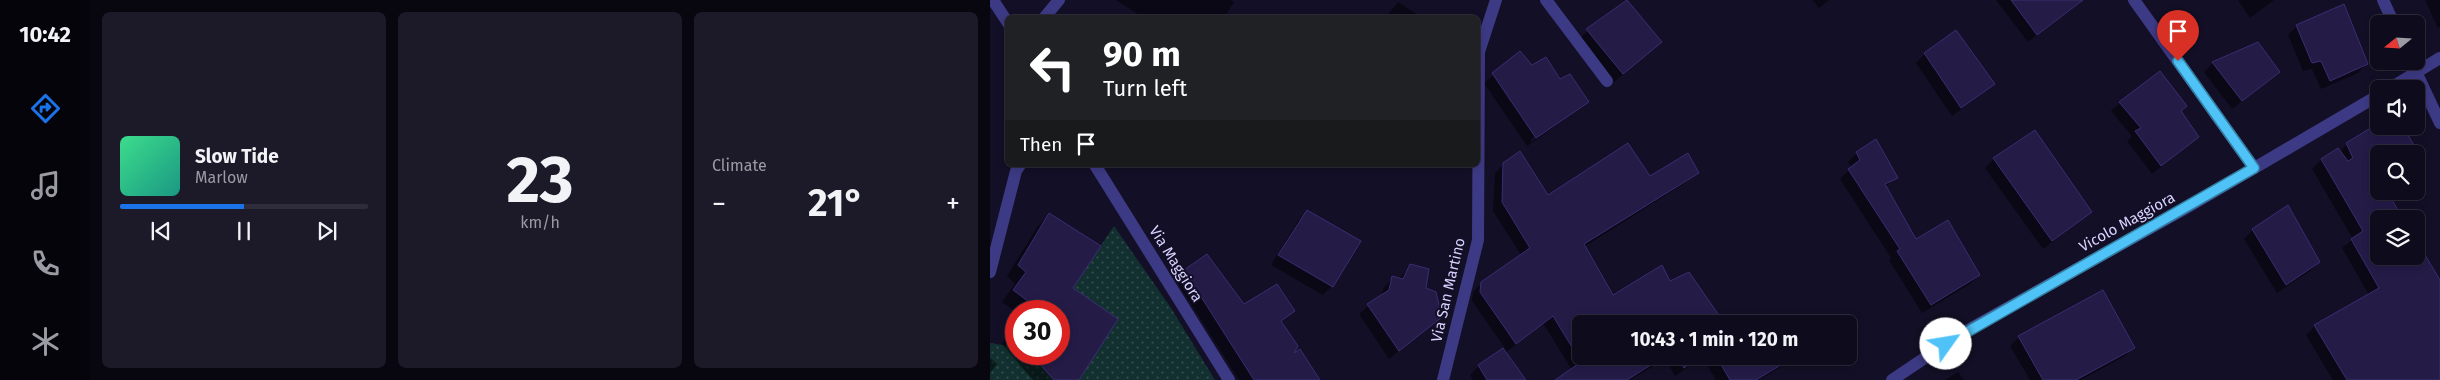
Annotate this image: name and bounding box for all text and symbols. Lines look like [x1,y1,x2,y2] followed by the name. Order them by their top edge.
[2157,10,2199,61] pin
[2370,15,2425,70] north arrow
[2370,15,2425,265] map controls
[2164,17,2192,45] icon: arrive
[19,21,71,48] text: 10:42
[1103,33,1181,75] text: 90 m
[1020,35,1085,100] icon: left
[1103,75,1187,102] text: Turn left
[2370,80,2425,135] button: sound
[28,91,63,126] icon: directions
[1072,130,1100,158] icon: arrive
[1020,133,1062,156] text: Then
[506,141,574,219] text: 23
[195,145,279,168] text: Slow Tide
[2370,145,2425,200] button: search
[712,156,767,175] text: Climate
[28,168,63,203] icon: music
[195,168,248,187] text: Marlow
[808,180,864,226] text: 21°
[712,187,726,220] text: −
[946,187,960,220] text: +
[2076,188,2178,256] street label: Vicolo Maggiora
[2370,210,2425,265] button: layers
[520,213,560,232] text: km/h
[147,217,175,245] icon: previous
[230,217,258,245] icon: pause
[313,217,341,245] icon: next
[1145,223,1207,305] street label: Via Maggiora
[1427,236,1469,344] street label: Via San Martino
[28,246,63,281] icon: phone
[1005,300,1070,365] speed limit sign: 30
[1919,317,1971,369] position arrow
[28,324,63,359] icon: climate
[1631,328,1798,351] text: 10:43 · 1 min · 120 m

